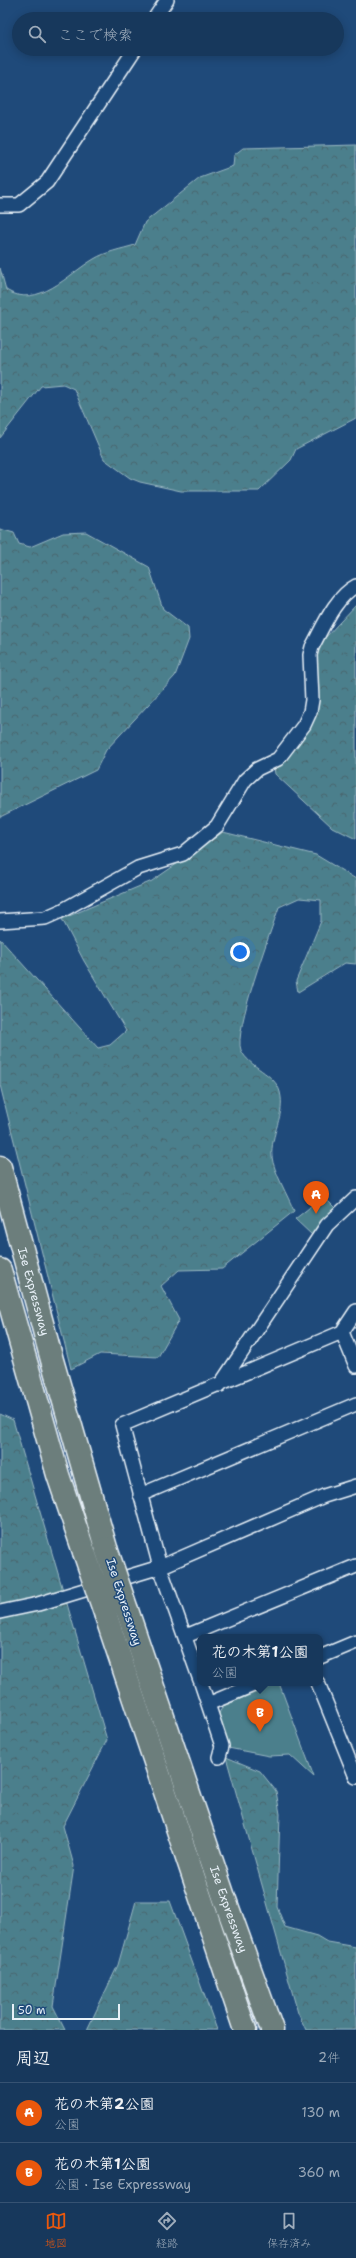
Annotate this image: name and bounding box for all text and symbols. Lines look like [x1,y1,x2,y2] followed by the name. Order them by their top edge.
[12,12,344,56] search box
[26,23,48,45] icon: search
[58,25,133,45] text: ここで検索
[230,942,250,962] your location
[303,1181,329,1214] pin: A
[14,1246,53,1338] street label: Ise Expressway
[102,1556,146,1648] street label: Ise Expressway
[197,1634,323,1686] popup
[212,1642,308,1662] text: 花の木第1公園
[212,1664,238,1681] text: 公園
[247,1699,273,1732] pin: B
[206,1864,251,1955] street label: Ise Expressway
[12,2002,120,2021] scale bar
[18,2003,46,2018] text: 50 m
[16,2047,50,2069] text: 周辺
[318,2049,340,2066] text: 2件
[54,2094,155,2114] text: 花の木第2公園
[24,2104,34,2121] text: A
[302,2104,340,2121] text: 130 m
[54,2116,80,2133] text: 公園
[54,2154,151,2174] text: 花の木第1公園
[25,2164,33,2181] text: B
[298,2164,340,2181] text: 360 m
[54,2176,191,2193] text: 公園 · Ise Expressway
[45,2210,67,2251] tab: 地図
[156,2210,178,2251] tab: 経路
[267,2210,311,2251] tab: 保存済み

